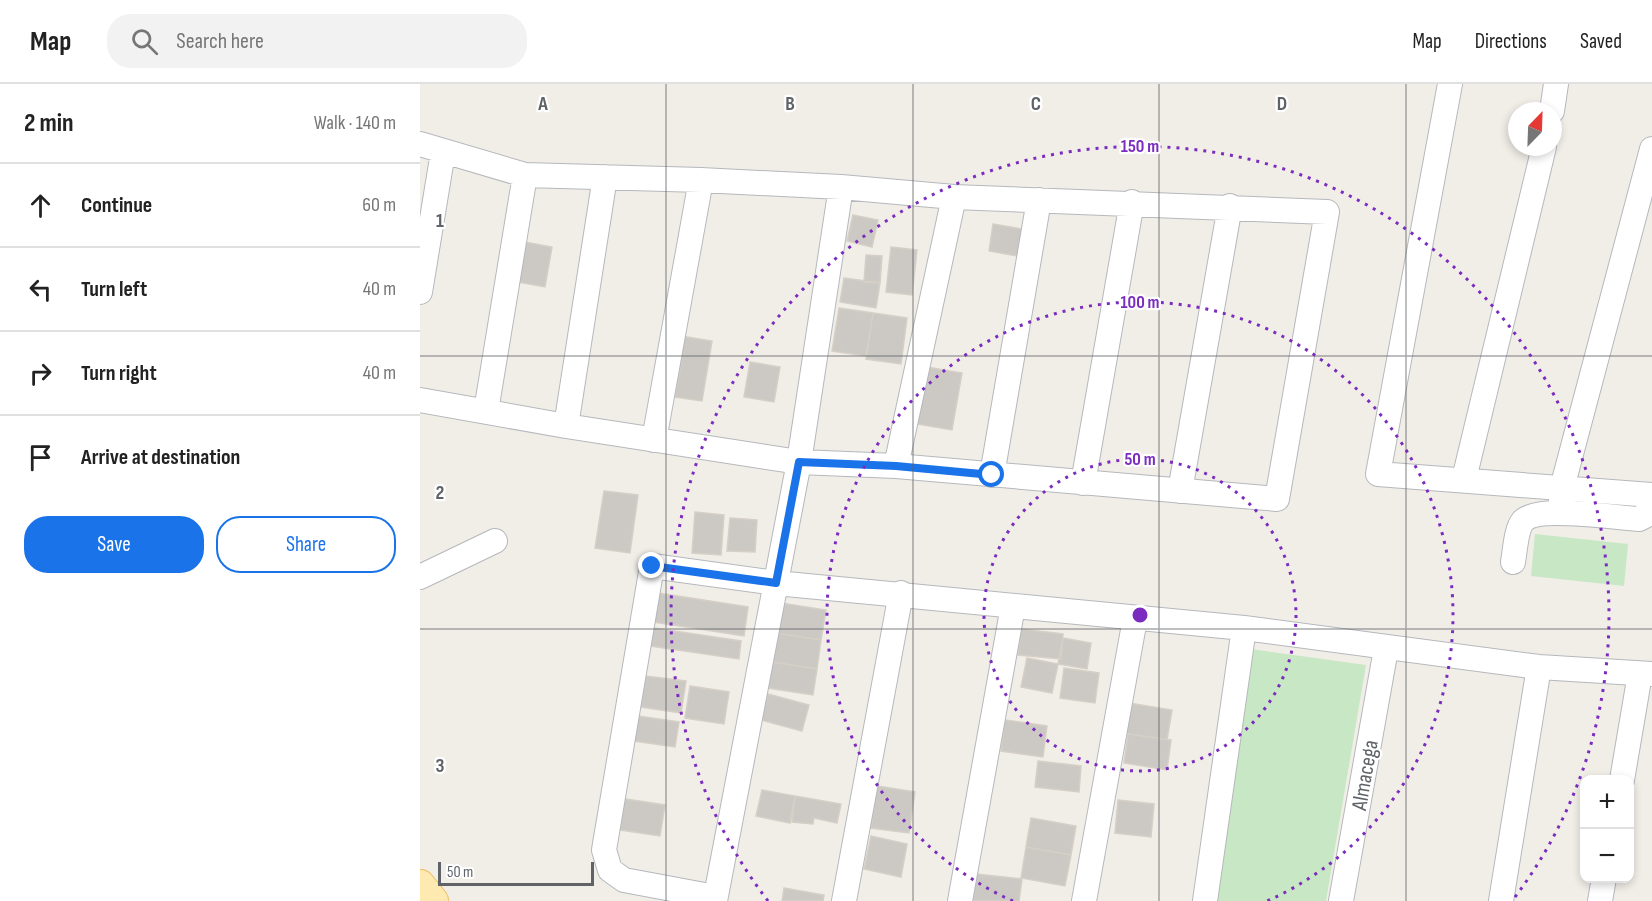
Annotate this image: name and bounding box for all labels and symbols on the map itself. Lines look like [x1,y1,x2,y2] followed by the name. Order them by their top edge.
[537,92,548,116] text: A
[785,92,795,116] text: B
[1031,92,1041,116] text: C
[1277,92,1287,116] text: D
[1508,102,1562,156] north arrow
[1121,136,1159,157] text: 150 m
[436,209,444,233] text: 1
[1121,292,1160,313] text: 100 m
[1124,449,1156,470] text: 50 m
[978,461,1004,487] route start
[436,481,444,505] text: 2
[638,552,664,578] route end
[1130,605,1150,625] centre of rings
[1346,738,1385,814] street label: Almacega
[436,754,445,778] text: 3
[438,859,594,886] scale bar

